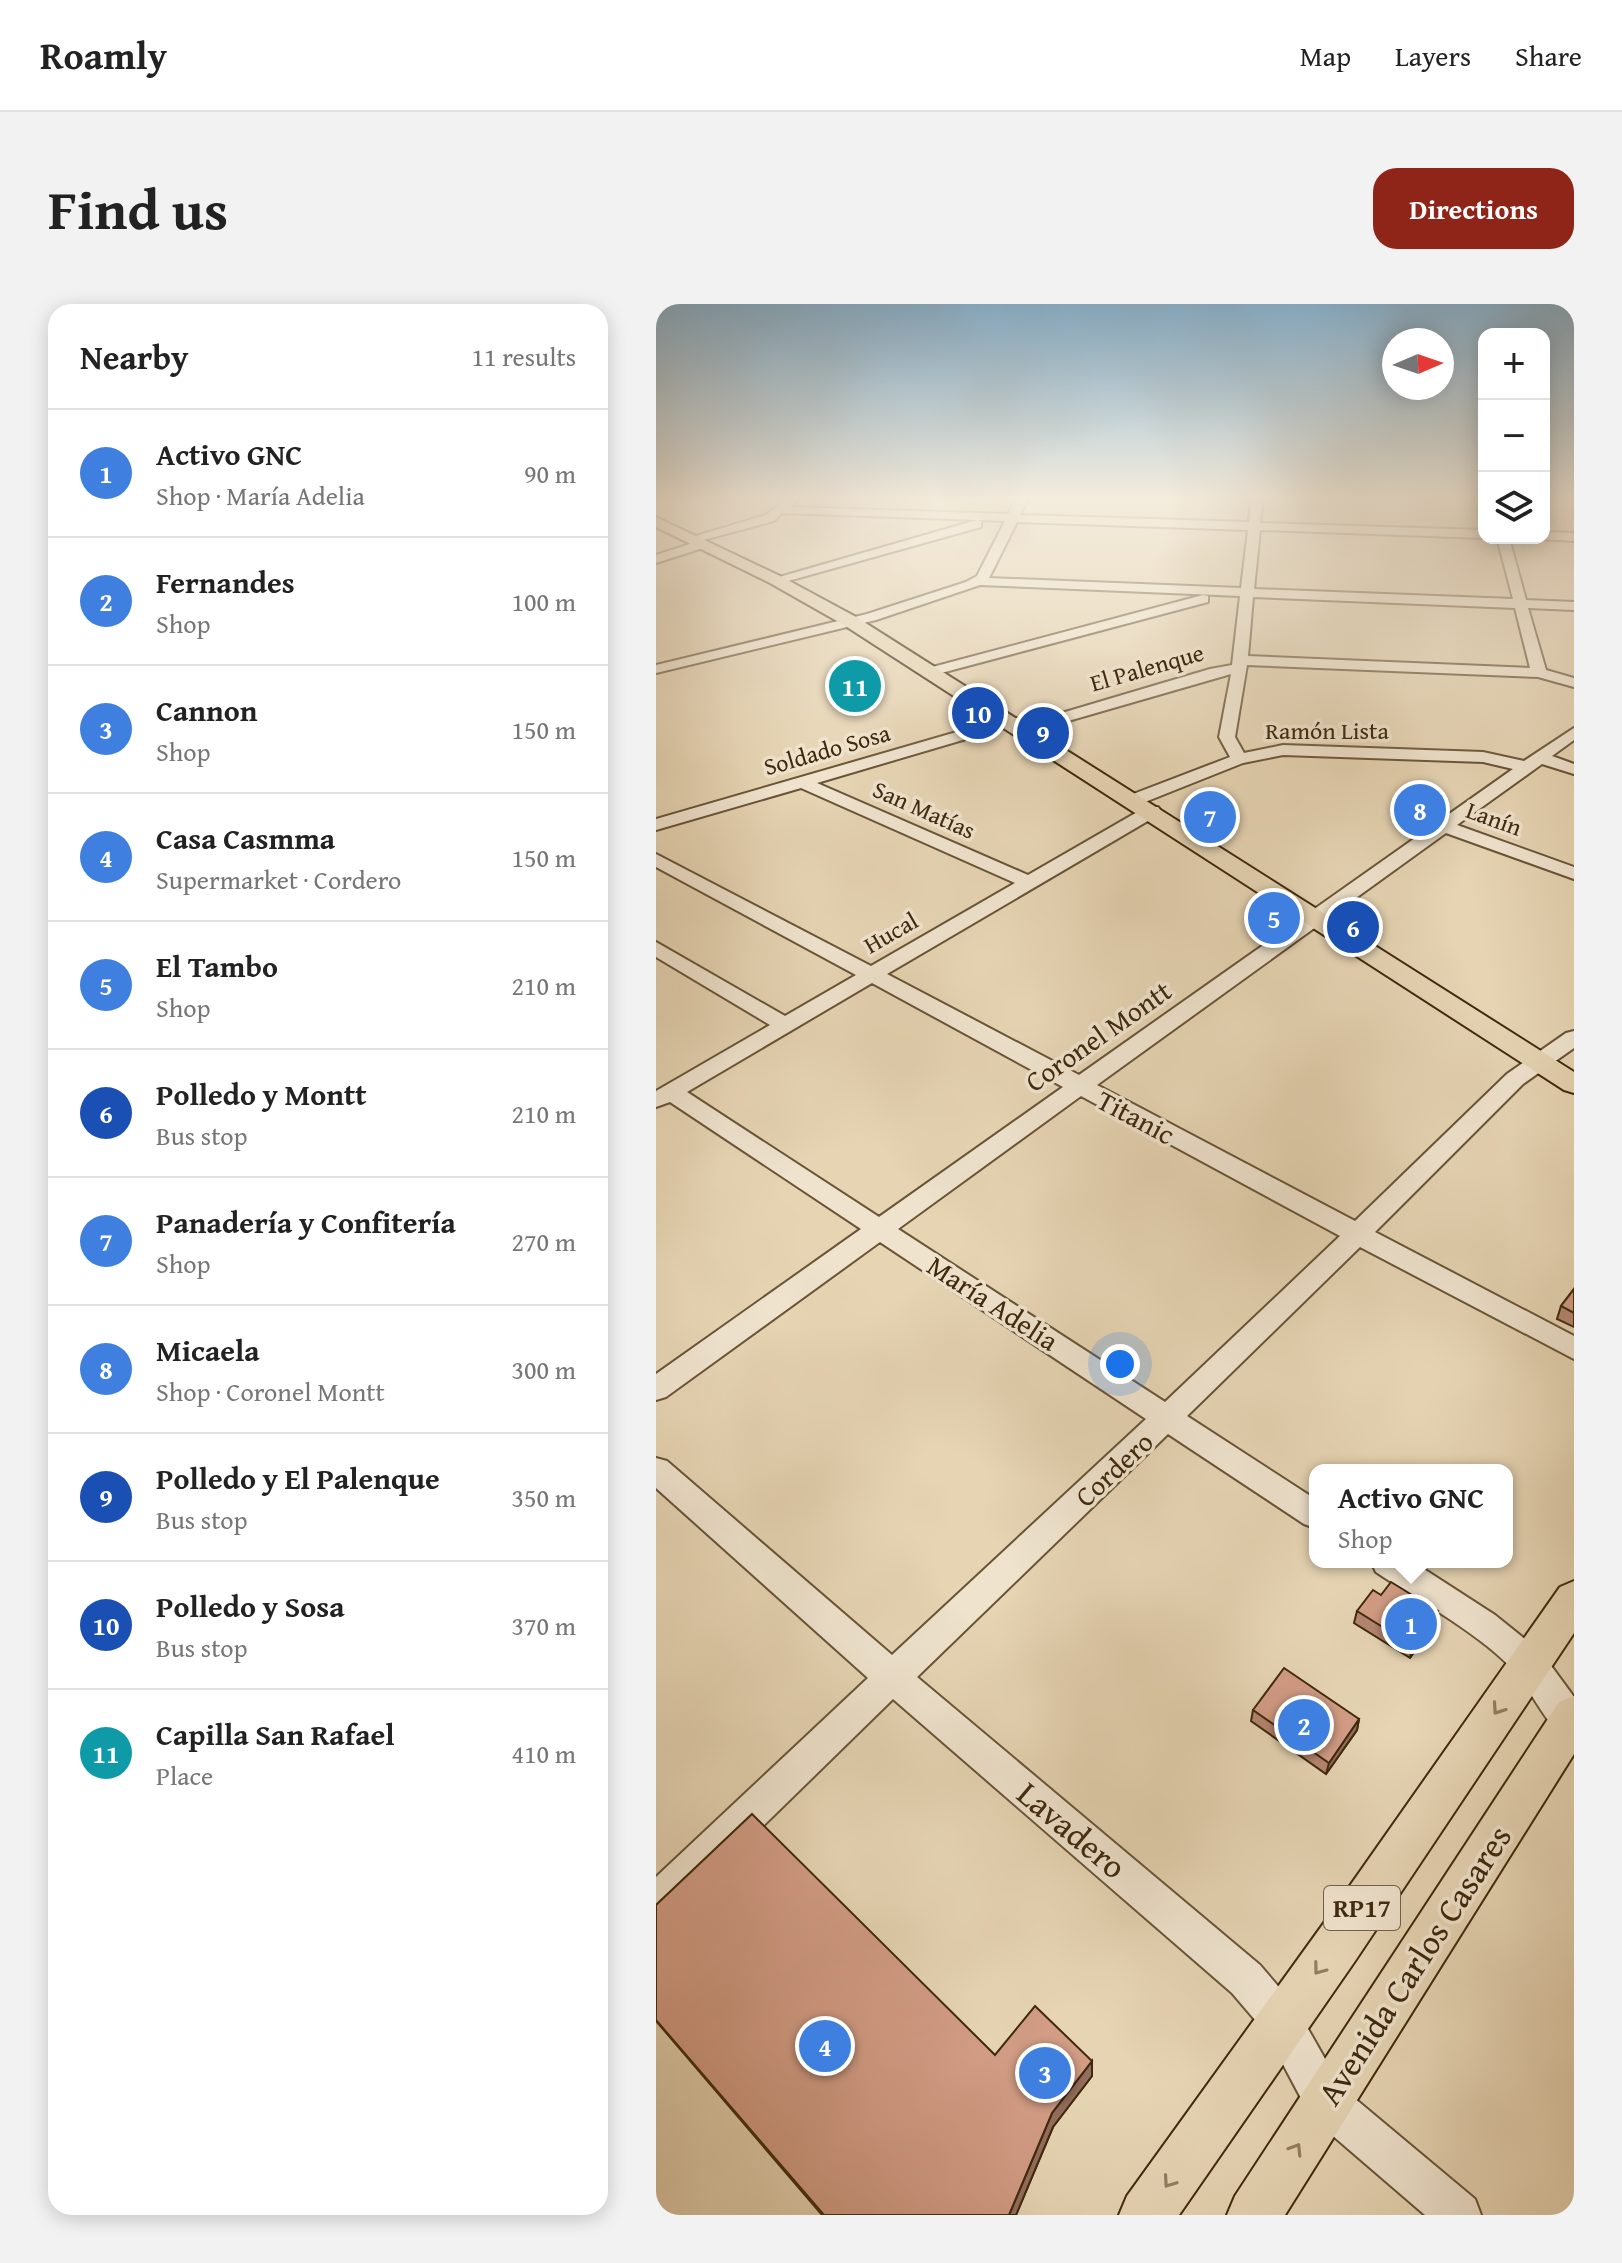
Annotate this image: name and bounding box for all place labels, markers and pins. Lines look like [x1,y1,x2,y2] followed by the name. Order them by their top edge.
[829,656,881,716] pin: 11
[952,683,1004,743] pin: 10
[1017,703,1069,763] pin: 9
[1394,780,1446,840] pin: 8
[1184,787,1236,847] pin: 7
[1248,888,1300,948] pin: 5
[1327,897,1379,957] pin: 6
[1385,1594,1437,1654] pin: 1
[1278,1695,1330,1755] pin: 2
[799,2016,851,2076] pin: 4
[1019,2043,1071,2103] pin: 3

